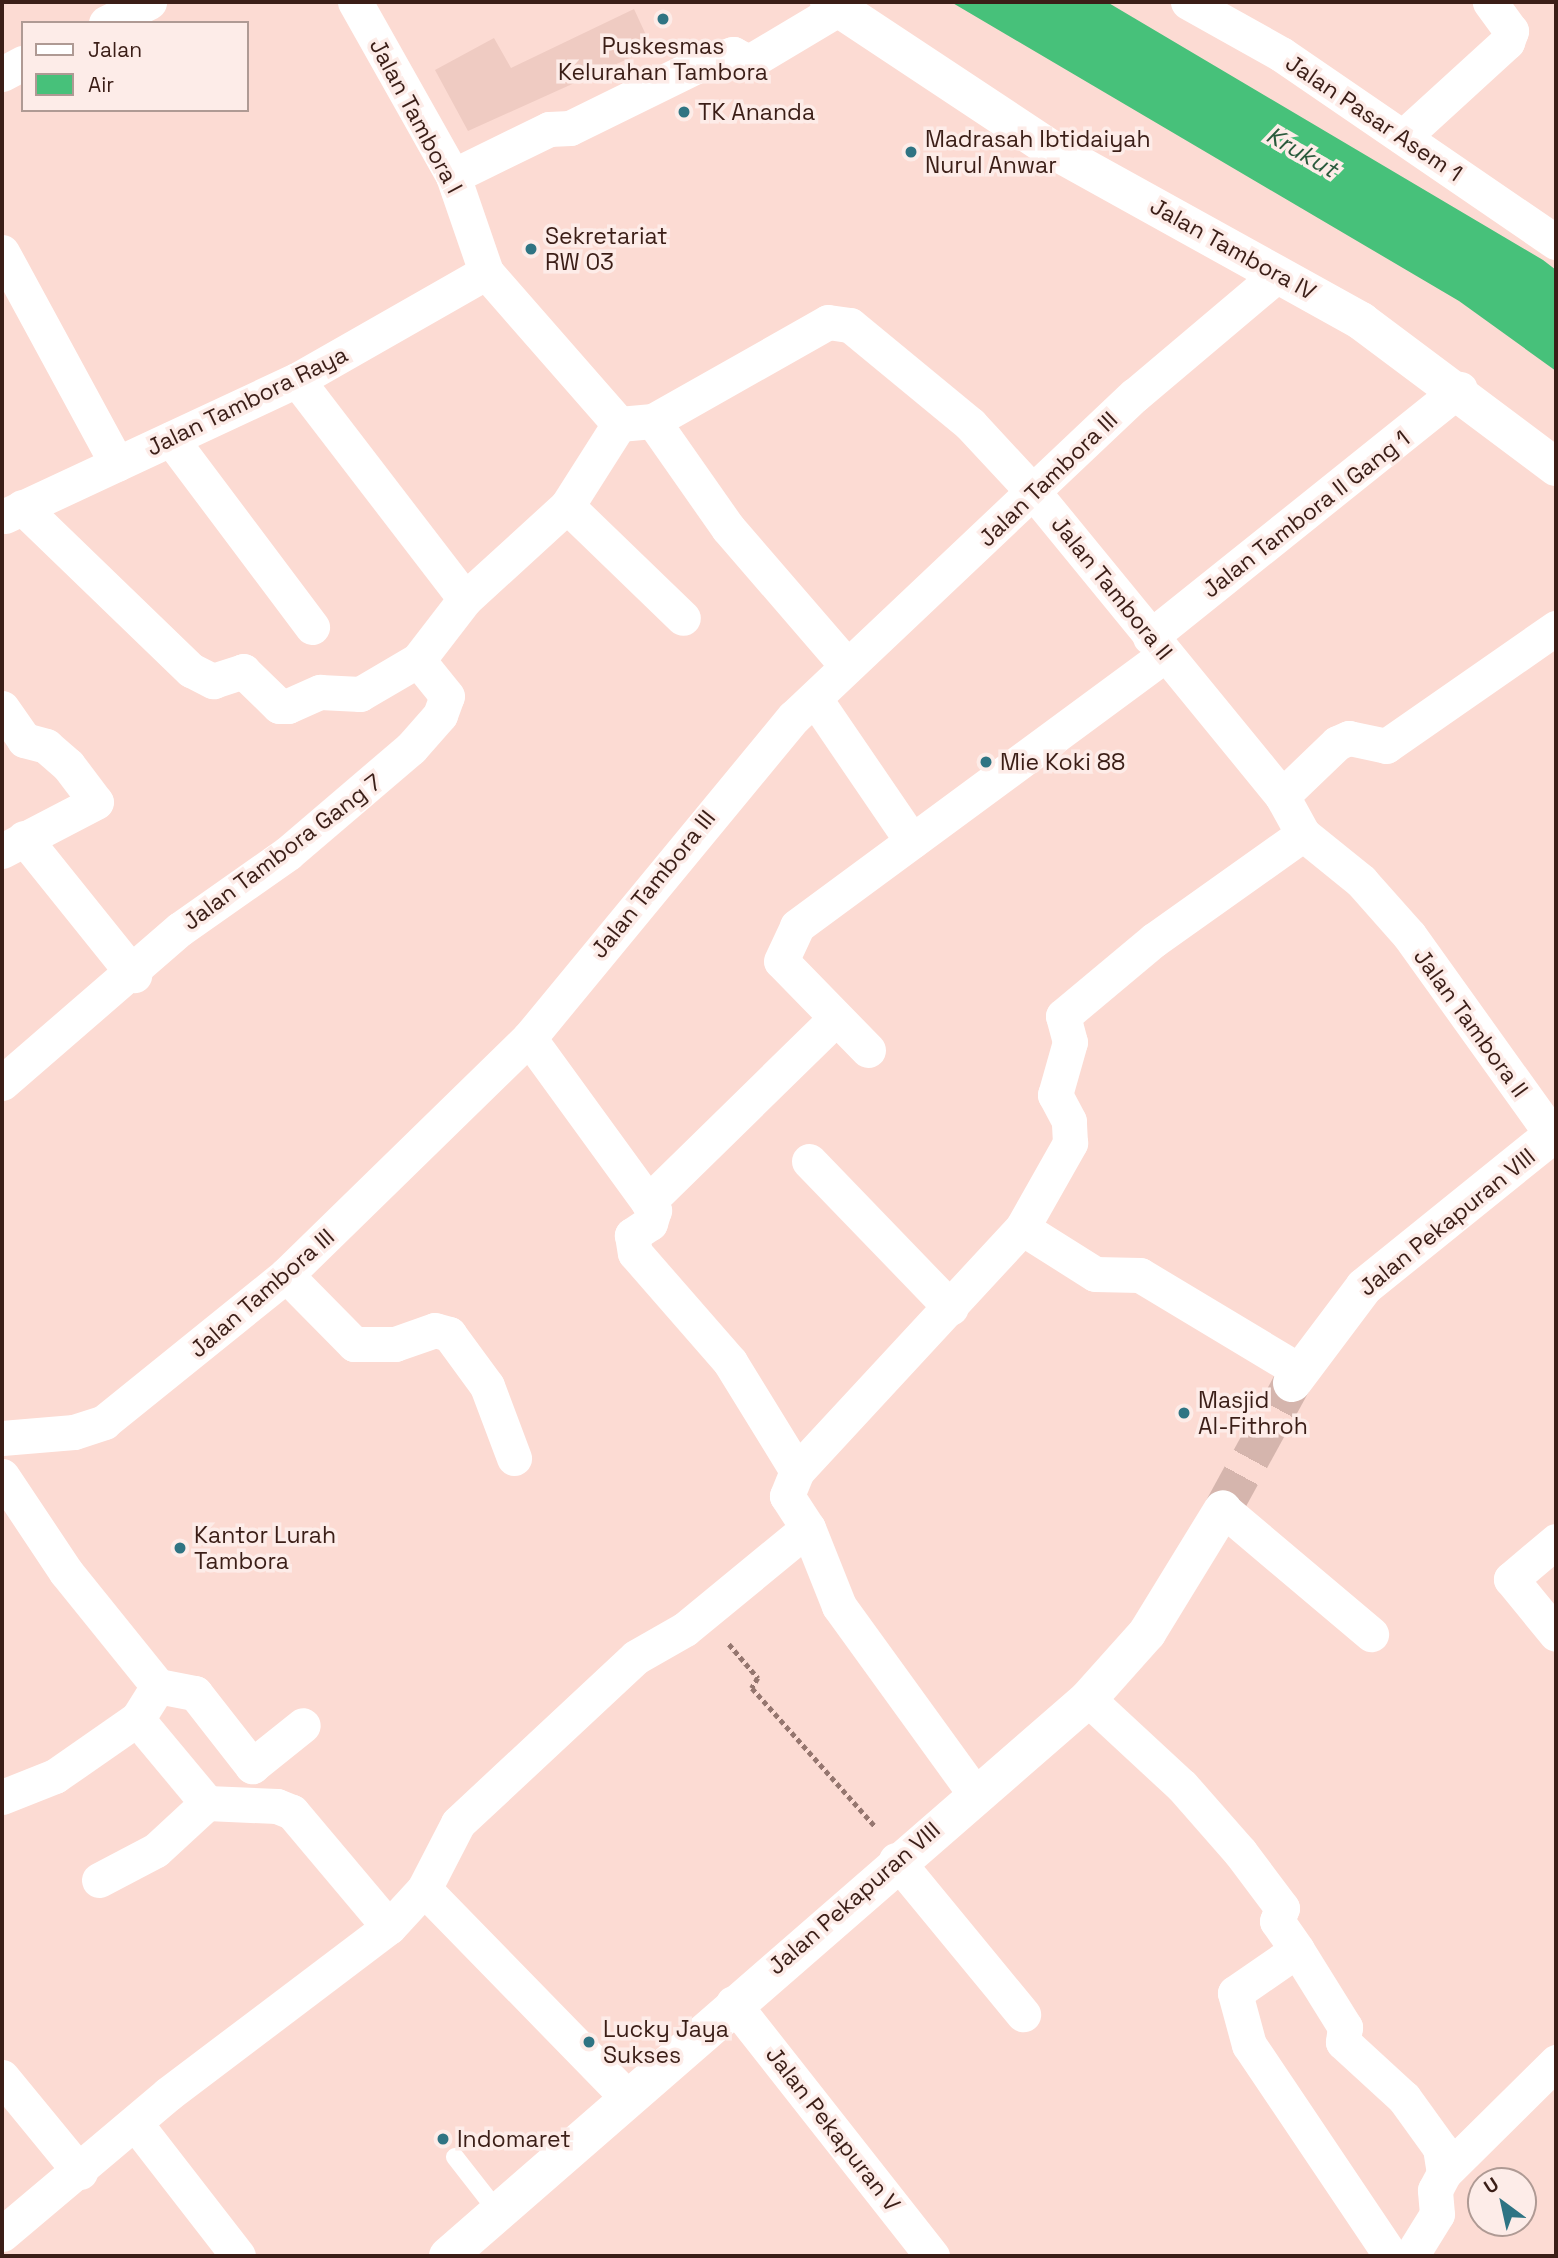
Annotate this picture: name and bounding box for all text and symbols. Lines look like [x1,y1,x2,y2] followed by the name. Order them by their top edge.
[653,9,673,29] marker: Puskesmas Kelurahan Tambora
[21,21,248,112] legend
[558,32,768,86] place label: Puskesmas Kelurahan Tambora
[364,34,468,198] street label: Jalan Tambora I
[88,36,142,63] text: Jalan
[1280,49,1468,187] street label: Jalan Pasar Asem 1
[88,71,114,98] text: Air
[698,98,815,126] place label: TK Ananda
[676,104,692,120] marker: TK Ananda
[1261,120,1343,184] water label: Krukut
[925,125,1151,179] place label: Madrasah Ibtidaiyah Nurul Anwar
[903,144,919,160] marker: Madrasah Ibtidaiyah Nurul Anwar
[1145,192,1321,306] street label: Jalan Tambora IV
[545,222,668,276] place label: Sekretariat RW 03
[523,241,539,257] marker: Sekretariat RW 03
[142,340,352,462] street label: Jalan Tambora Raya
[973,406,1123,552] street label: Jalan Tambora III
[1197,424,1415,604] street label: Jalan Tambora II Gang 1
[1045,510,1179,666] street label: Jalan Tambora II
[1000,748,1125,776] place label: Mie Koki 88
[978,754,994,770] marker: Mie Koki 88
[177,768,387,936] street label: Jalan Tambora Gang 7
[585,804,721,964] street label: Jalan Tambora III
[1408,943,1534,1103] street label: Jalan Tambora II
[1353,1142,1541,1302] street label: Jalan Pekapuran VIII
[184,1223,340,1363] street label: Jalan Tambora III
[1198,1386,1308,1440] place label: Masjid Al-Fithroh
[1176,1405,1192,1421] marker: Masjid Al-Fithroh
[194,1521,336,1575] place label: Kantor Lurah Tambora
[172,1540,188,1556] marker: Kantor Lurah Tambora
[762,1816,946,1980] street label: Jalan Pekapuran VIII
[603,2015,729,2069] place label: Lucky Jaya Sukses
[581,2034,597,2050] marker: Lucky Jaya Sukses
[760,2041,906,2217] street label: Jalan Pekapuran V
[457,2125,571,2153] place label: Indomaret
[435,2131,451,2147] marker: Indomaret
[1467,2167,1537,2237] north arrow
[1479,2172,1504,2200] text: U

